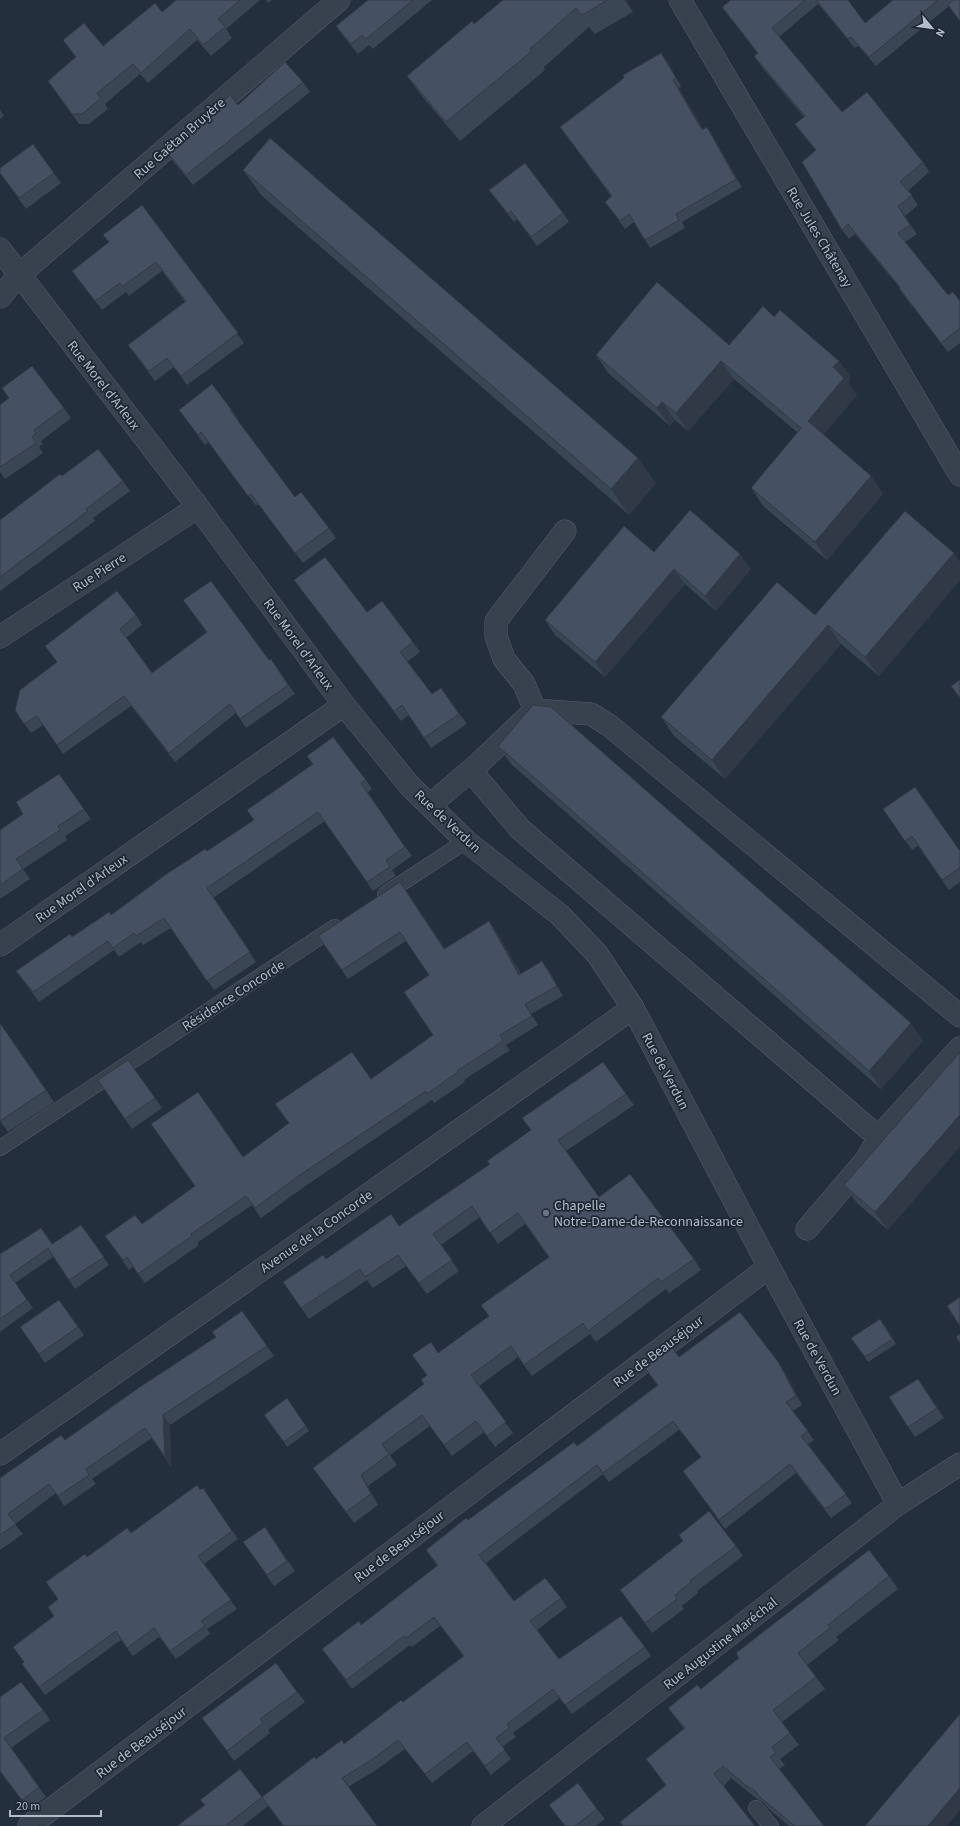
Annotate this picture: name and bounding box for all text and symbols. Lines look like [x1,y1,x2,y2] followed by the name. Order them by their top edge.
[912,8,952,48] north arrow
[932,26,949,39] text: N
[129,93,230,184] street label: Rue Gaëtan Bruyère
[781,183,857,292] street label: Rue Jules Châtenay
[62,337,145,435] street label: Rue Morel d'Arleux
[69,548,130,598] street label: Rue Pierre
[258,595,339,695] street label: Rue Morel d'Arleux
[410,786,485,858] street label: Rue de Verdun
[31,849,132,928] street label: Rue Morel d'Arleux
[178,955,289,1037] street label: Résidence Concorde
[636,1029,694,1113] street label: Rue de Verdun
[256,1185,377,1278] street label: Avenue de la Concorde
[554,1196,743,1232] place label: Chapelle Notre-Dame-de-Reconnaissance
[541,1208,551,1218] marker: Chapelle Notre-Dame-de-Reconnaissance
[609,1311,708,1393] street label: Rue de Beauséjour
[788,1316,846,1399] street label: Rue de Verdun
[350,1506,449,1588] street label: Rue de Beauséjour
[659,1593,782,1695] street label: Rue Augustine Maréchal
[92,1702,191,1784] street label: Rue de Beauséjour
[10,1792,101,1818] scale bar
[16,1798,40,1815] text: 20 m

